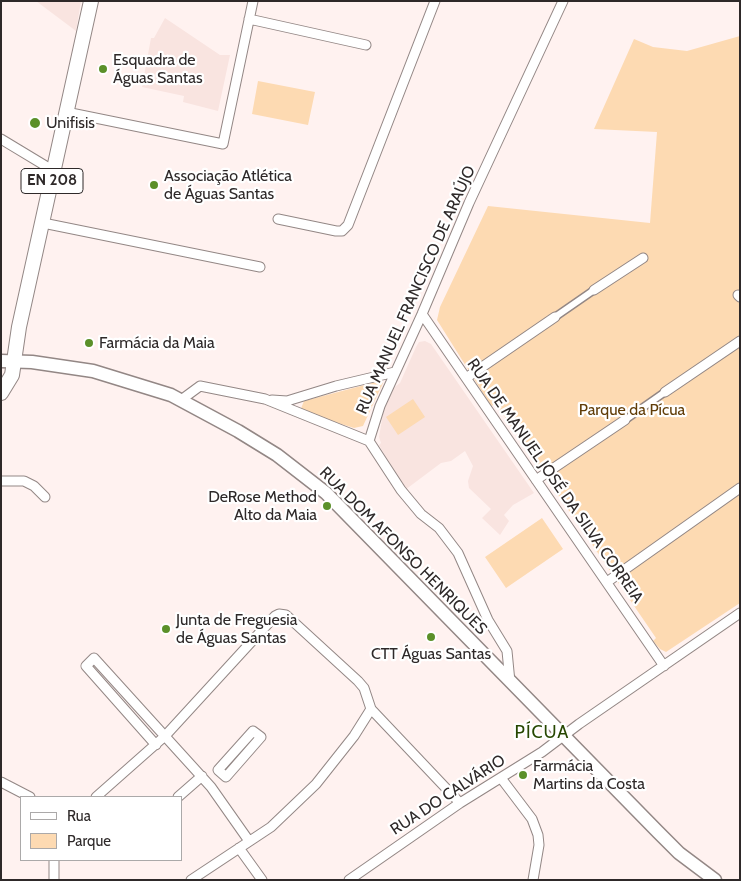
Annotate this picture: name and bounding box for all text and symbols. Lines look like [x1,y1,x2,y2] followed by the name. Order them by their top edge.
[113,50,203,88] place label: Esquadra de Águas Santas
[97,63,109,75] marker: Esquadra de Águas Santas
[46,113,95,133] place label: Unifisis
[28,116,42,130] marker: Unifisis
[352,163,480,417] street label: RUA MANUEL FRANCISCO DE ARAÚJO
[164,166,292,204] place label: Associação Atlética de Águas Santas
[21,168,83,194] road number: EN 208
[148,179,160,191] marker: Associação Atlética de Águas Santas
[99,333,215,353] place label: Farmácia da Maia
[83,337,95,349] marker: Farmácia da Maia
[463,355,647,607] street label: RUA DE MANUEL JOSÉ DA SILVA CORREIA
[579,400,685,420] park label: Parque da Pícua
[315,463,491,639] street label: RUA DOM AFONSO HENRIQUES
[208,487,317,525] place label: DeRose Method Alto da Maia
[321,500,333,512] marker: DeRose Method Alto da Maia
[176,610,297,648] place label: Junta de Freguesia de Águas Santas
[160,623,172,635] marker: Junta de Freguesia de Águas Santas
[425,631,437,643] marker: CTT Águas Santas
[371,644,491,664] place label: CTT Águas Santas
[514,722,570,744] district label: PÍCUA
[387,751,509,839] street label: RUA DO CALVÁRIO
[533,756,645,794] place label: Farmácia Martins da Costa
[517,769,529,781] marker: Farmácia Martins da Costa
[20,796,182,861] legend
[67,807,91,825] text: Rua
[67,832,111,850] text: Parque

